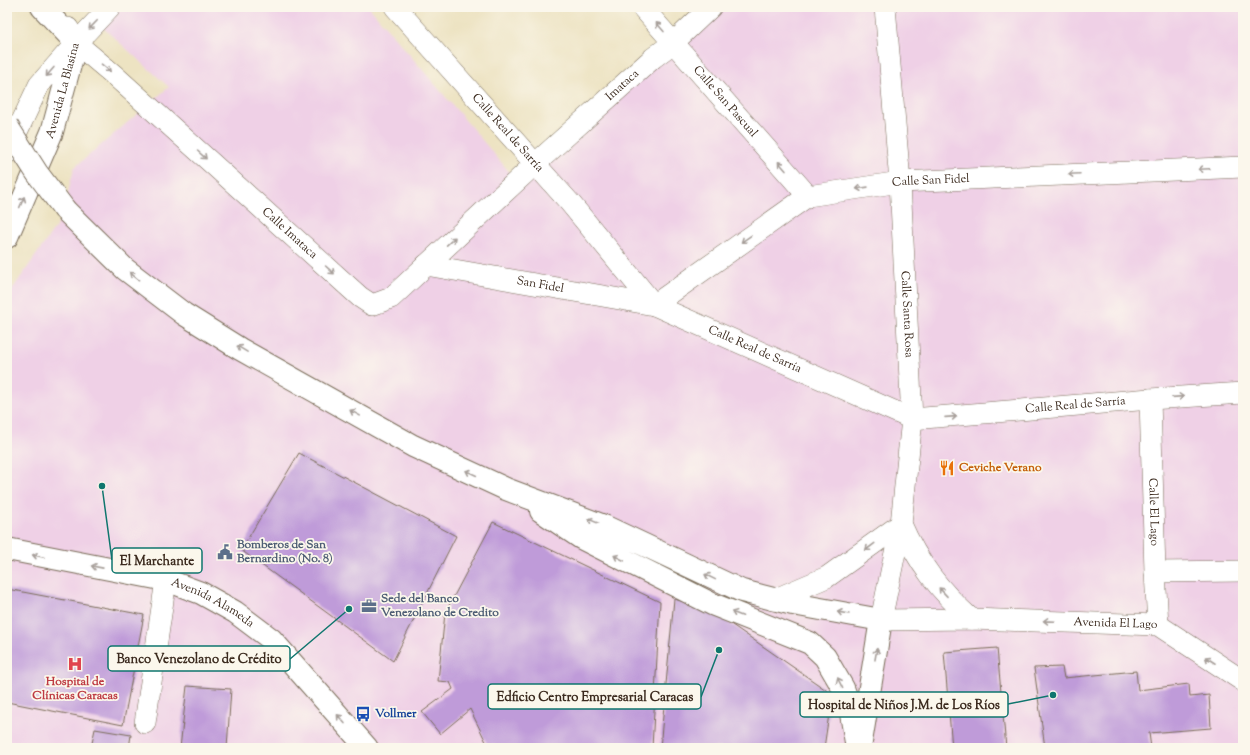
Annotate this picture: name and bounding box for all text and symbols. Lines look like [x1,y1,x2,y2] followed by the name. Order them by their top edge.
[88,20,98,30] one-way arrow
[655,21,664,32] one-way arrow
[41,40,85,142] street label: Avenida La Blasina
[689,62,762,142] street label: Calle San Pascual
[100,63,111,72] one-way arrow
[602,65,644,105] street label: Imataca
[46,67,55,77] one-way arrow
[467,90,548,177] street label: Calle Real de Sarría
[197,150,208,159] one-way arrow
[778,161,787,172] one-way arrow
[1198,165,1211,172] one-way arrow
[891,170,971,192] street label: Calle San Fidel
[1068,171,1081,178] one-way arrow
[856,184,869,192] one-way arrow
[19,196,26,208] one-way arrow
[258,203,322,264] street label: Calle Imataca
[741,235,752,243] one-way arrow
[446,237,457,246] one-way arrow
[325,265,335,275] one-way arrow
[896,270,918,358] street label: Calle Santa Rosa
[129,272,140,281] one-way arrow
[515,272,566,298] street label: San Fidel
[705,321,805,378] street label: Calle Real de Sarría
[236,345,248,353] one-way arrow
[1025,392,1127,418] street label: Calle Real de Sarría
[1171,393,1184,400] one-way arrow
[349,409,361,417] one-way arrow
[944,413,957,420] one-way arrow
[938,459,956,477] restaurant icon: Ceviche Verano
[959,459,1042,477] place label: Ceviche Verano
[465,468,477,476] one-way arrow
[1143,478,1163,547] street label: Calle El Lago
[587,517,599,525] one-way arrow
[236,536,333,568] place label: Bomberos de San Bernardino (No. 8)
[216,543,234,561] public building icon: Bomberos de San Bernardino (No. 8)
[865,543,876,551] one-way arrow
[112,548,202,573] callout: El Marchante
[32,551,45,559] one-way arrow
[120,553,194,571] text: El Marchante
[613,554,625,562] one-way arrow
[91,563,104,571] one-way arrow
[704,573,716,580] one-way arrow
[168,574,258,633] street label: Avenida Alameda
[938,587,948,597] one-way arrow
[380,590,499,622] place label: Sede del Banco Venezolano de Credito
[360,597,378,615] office icon: Sede del Banco Venezolano de Credito
[837,609,850,617] one-way arrow
[731,610,743,617] one-way arrow
[1073,613,1158,634] street label: Avenida El Lago
[1043,617,1056,625] one-way arrow
[108,646,290,671] callout: Banco Venezolano de Crédito
[872,648,880,661] one-way arrow
[116,651,282,669] text: Banco Venezolano de Crédito
[66,655,84,673] hospital icon: Hospital de Clínicas Caracas
[1205,655,1216,664] one-way arrow
[32,673,118,705] place label: Hospital de Clínicas Caracas
[836,678,844,690] one-way arrow
[488,684,701,709] callout: Edficio Centro Empresarial Caracas
[497,689,693,707] text: Edficio Centro Empresarial Caracas
[800,692,1008,717] callout: Hospital de Niños J.M. de Los Ríos
[808,697,1000,715] text: Hospital de Niños J.M. de Los Ríos
[354,705,372,723] bus stop icon: Vollmer
[374,705,417,723] place label: Vollmer
[337,713,346,724] one-way arrow

